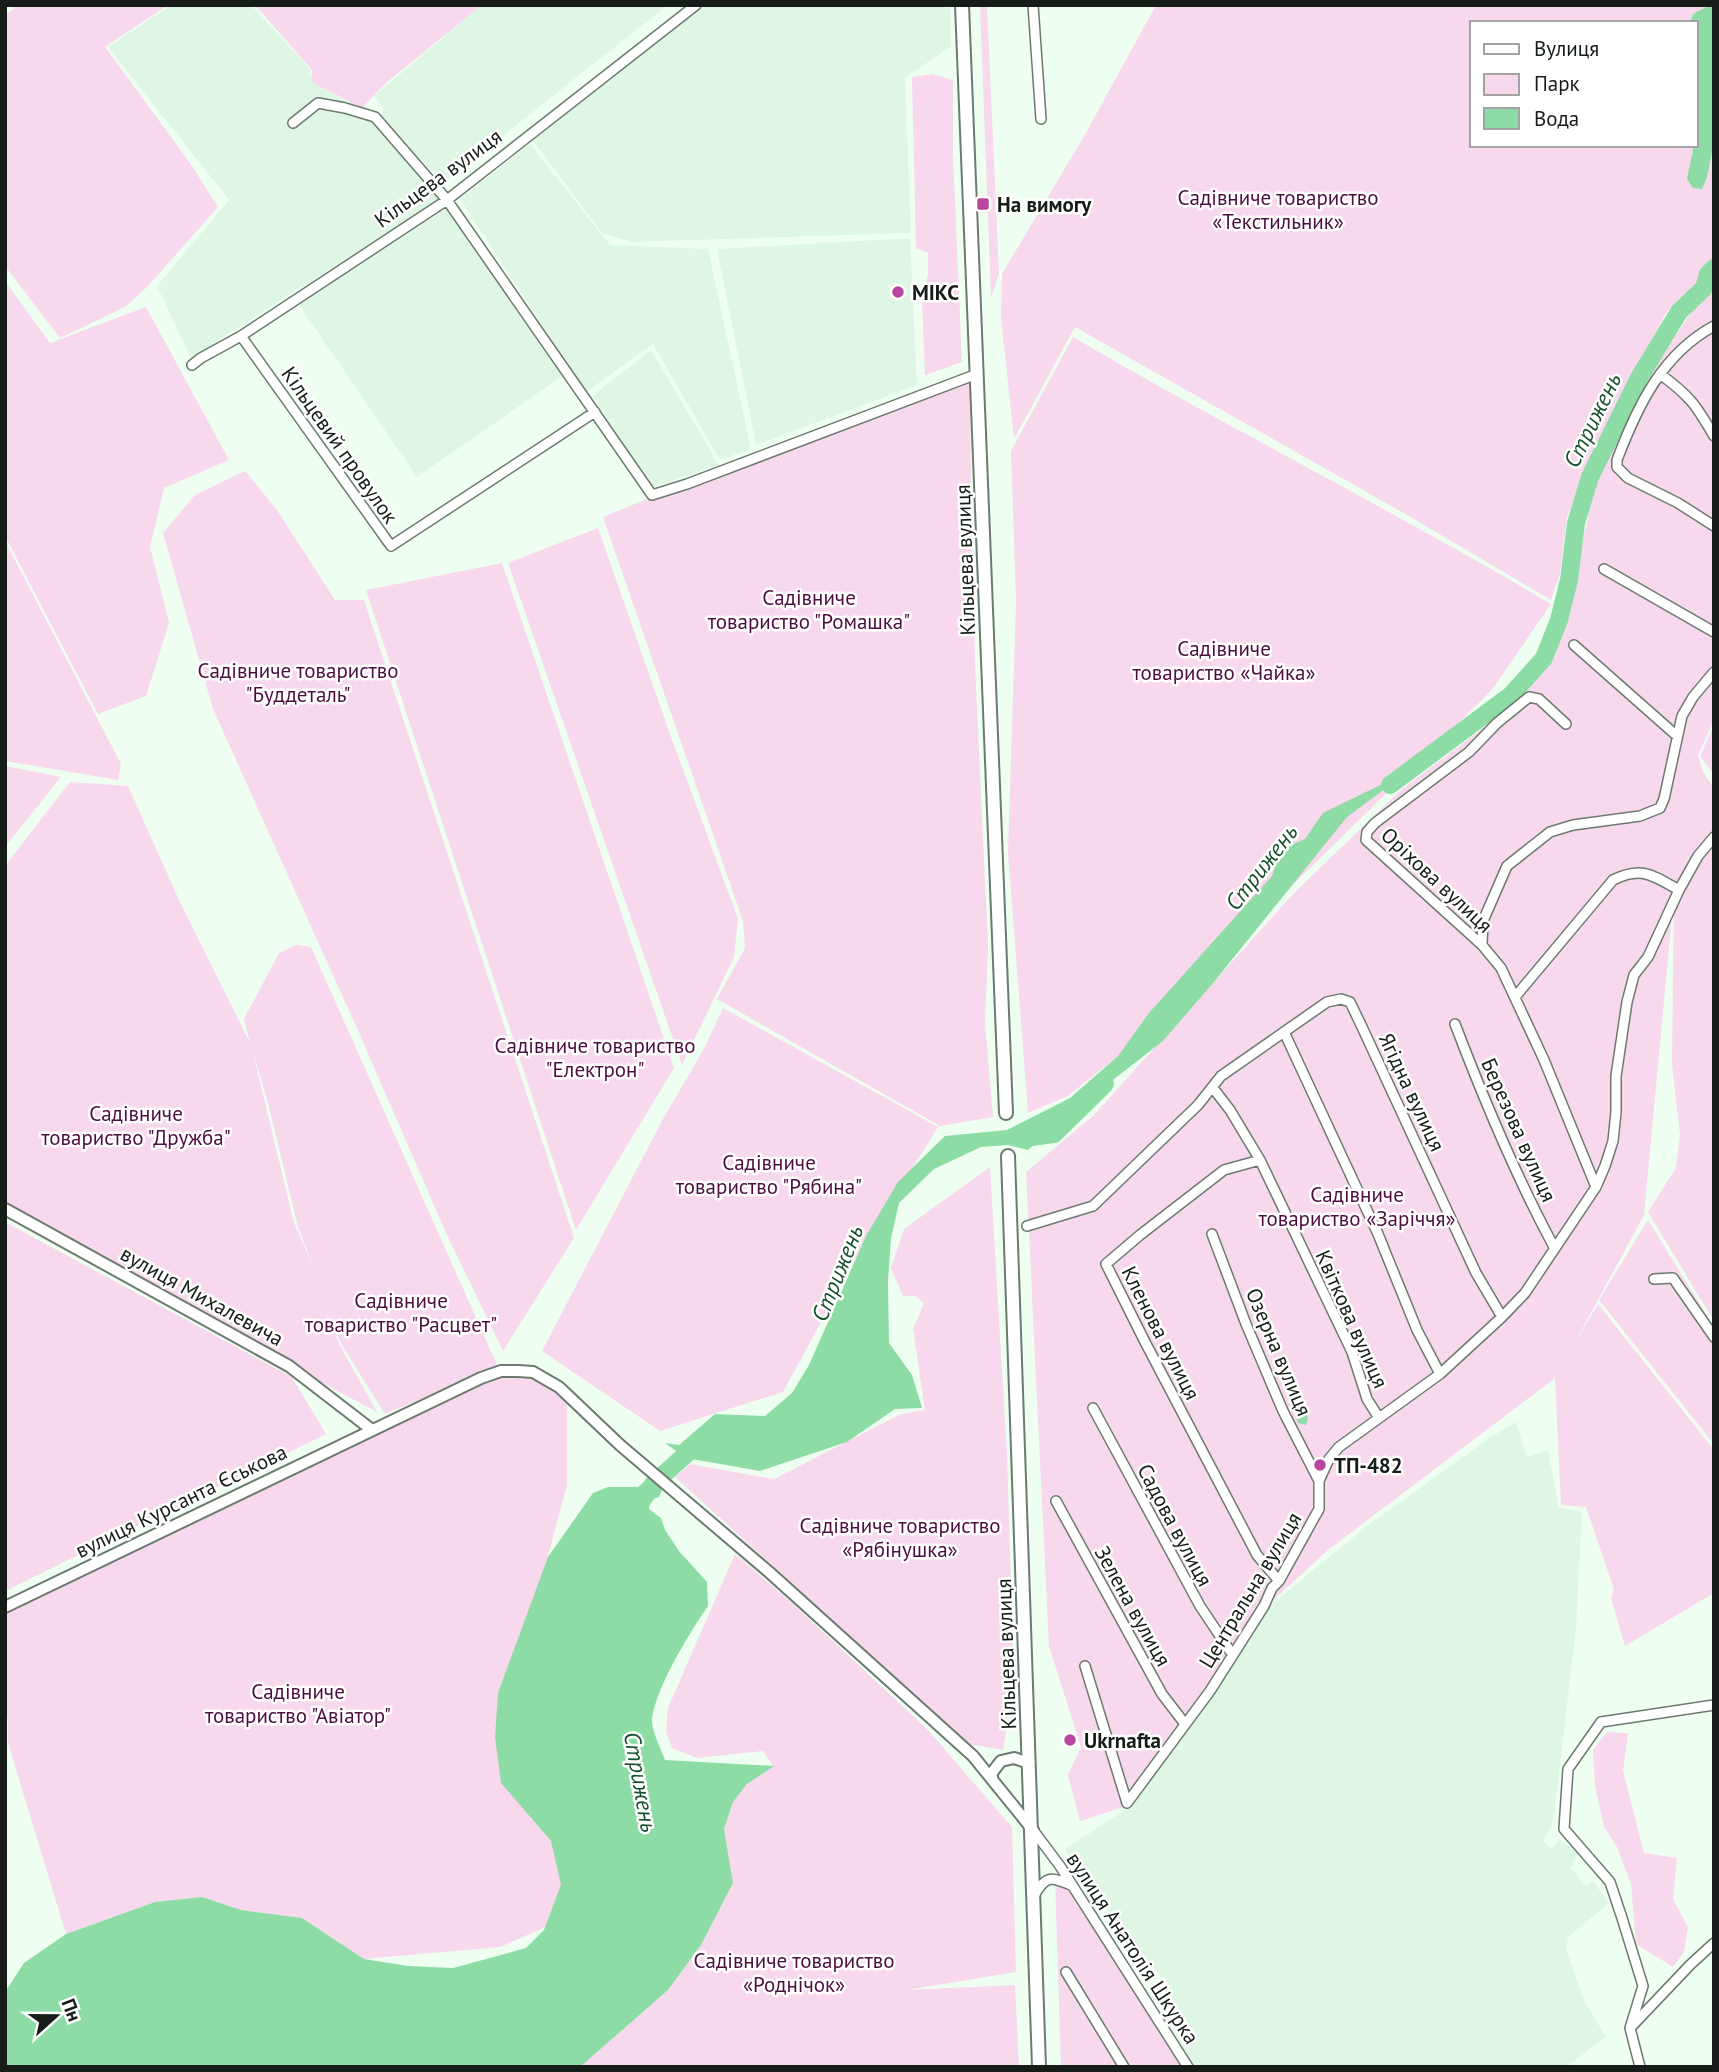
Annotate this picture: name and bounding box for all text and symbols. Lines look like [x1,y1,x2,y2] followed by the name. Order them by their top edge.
[1470,21,1698,147] legend
[1534,35,1599,62] text: Вулиця
[1534,70,1580,97] text: Парк
[1534,105,1579,132] text: Вода
[369,123,507,233] street label: Кільцева вулиця
[1178,184,1379,235] park label: Садівниче товариство «Текстильник»
[997,191,1092,218] place label: На вимогу
[975,196,991,212] marker: На вимогу
[912,279,959,306] place label: МІКС
[890,284,906,300] marker: МІКС
[276,361,404,529] street label: Кільцевий провулок
[1557,368,1627,472] water label: Стрижень
[949,484,981,636] street label: Кільцева вулиця
[708,584,910,635] park label: Садівниче товариство "Ромашка"
[1133,635,1315,686] park label: Садівниче товариство «Чайка»
[198,657,399,708] park label: Садівниче товариство "Буддеталь"
[1218,818,1304,916] water label: Стрижень
[1376,821,1498,939] street label: Оріхова вулиця
[1373,1028,1451,1156] street label: Ягідна вулиця
[495,1032,696,1083] park label: Садівниче товариство "Електрон"
[1475,1054,1563,1206] street label: Березова вулиця
[41,1100,231,1151] park label: Садівниче товариство "Дружба"
[676,1149,862,1200] park label: Садівниче товариство "Рябина"
[1258,1181,1456,1232] park label: Садівниче товариство «Заріччя»
[805,1220,869,1326] water label: Стрижень
[116,1240,288,1352] street label: вулиця Михалевича
[1310,1246,1394,1392] street label: Квіткова вулиця
[1116,1262,1206,1404] street label: Кленова вулиця
[1240,1284,1318,1420] street label: Озерна вулиця
[305,1287,497,1338] park label: Садівниче товариство "Расцвет"
[71,1438,291,1564] street label: вулиця Курсанта Єськова
[1334,1452,1403,1479] place label: ТП-482
[1312,1457,1328,1473] marker: ТП-482
[1131,1459,1219,1591] street label: Садова вулиця
[1193,1507,1307,1673] street label: Центральна вулиця
[800,1512,1001,1563] park label: Садівниче товариство «Рябінушка»
[1089,1541,1177,1671] street label: Зелена вулиця
[990,1578,1022,1730] street label: Кільцева вулиця
[205,1678,391,1729] park label: Садівниче товариство "Авіатор"
[1084,1727,1161,1754] place label: Ukrnafta
[618,1729,664,1835] water label: Стрижень
[1062,1732,1078,1748] marker: Ukrnafta
[1061,1847,1205,2049] street label: вулиця Анатолія Шкурка
[694,1947,895,1998] park label: Садівниче товариство «Роднічок»
[21,1981,91,2051] north arrow
[57,1995,87,2025] text: Пн

